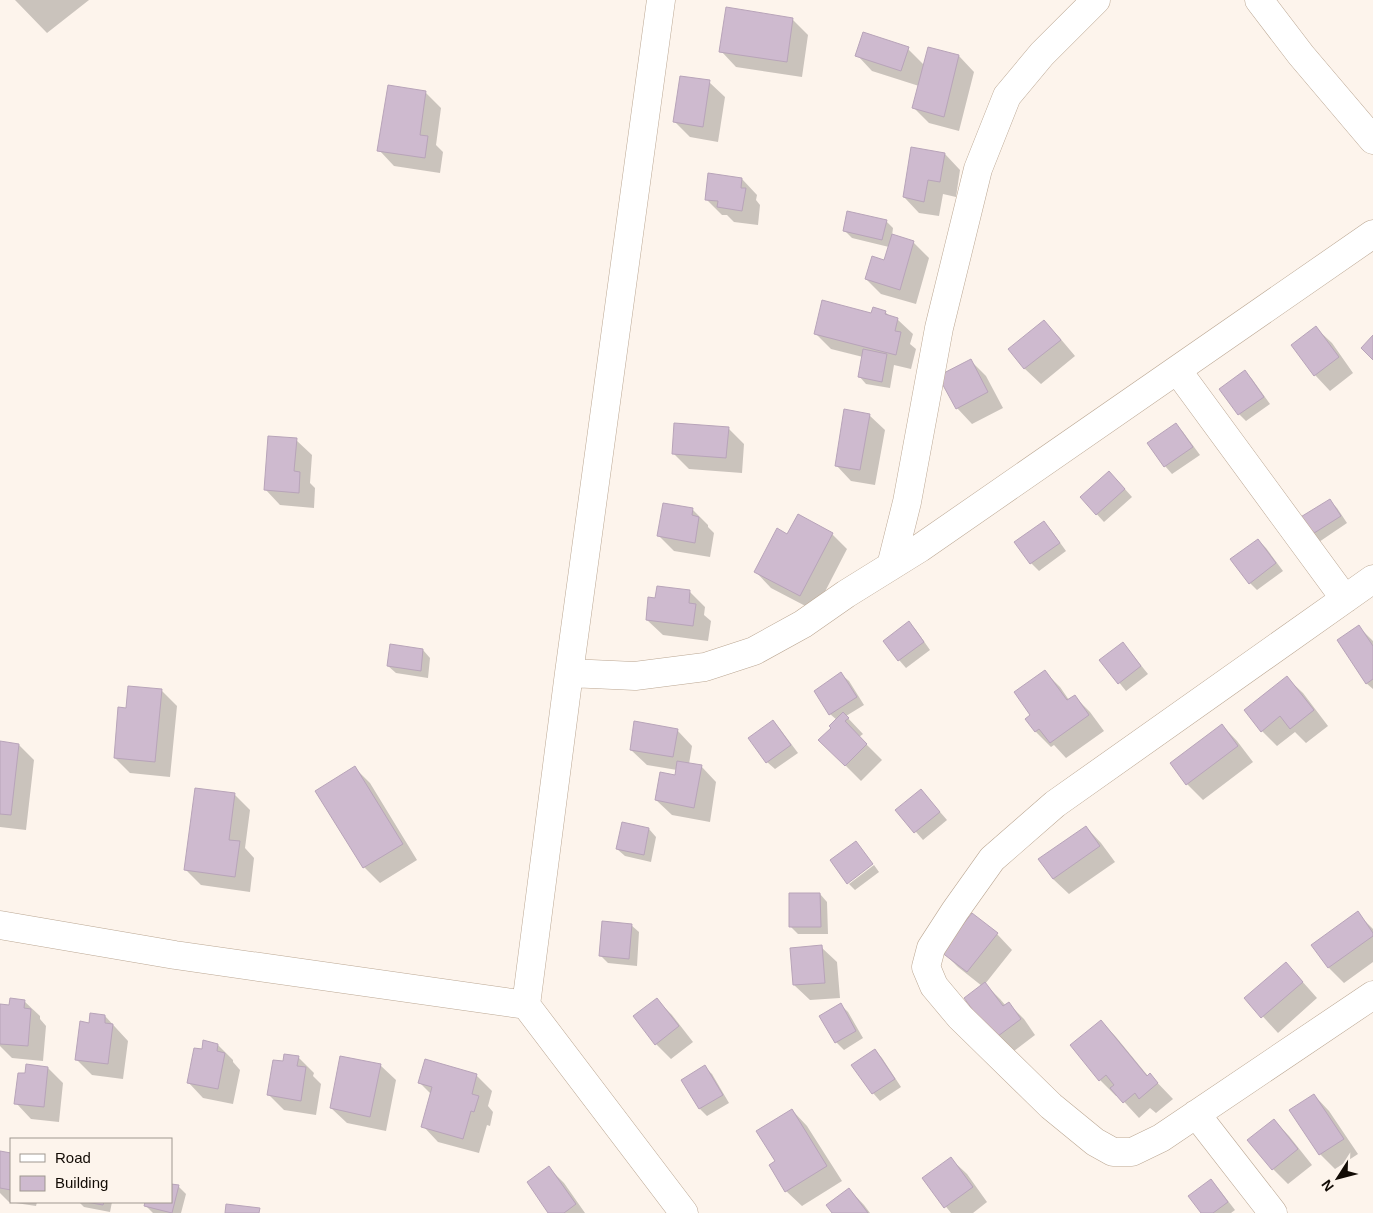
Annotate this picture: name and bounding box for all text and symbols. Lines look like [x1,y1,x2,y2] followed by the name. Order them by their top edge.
[10,1138,172,1203] legend
[55,1149,91,1166] text: Road
[1313,1153,1363,1203] north arrow
[55,1174,108,1191] text: Building
[1318,1177,1337,1194] text: N

